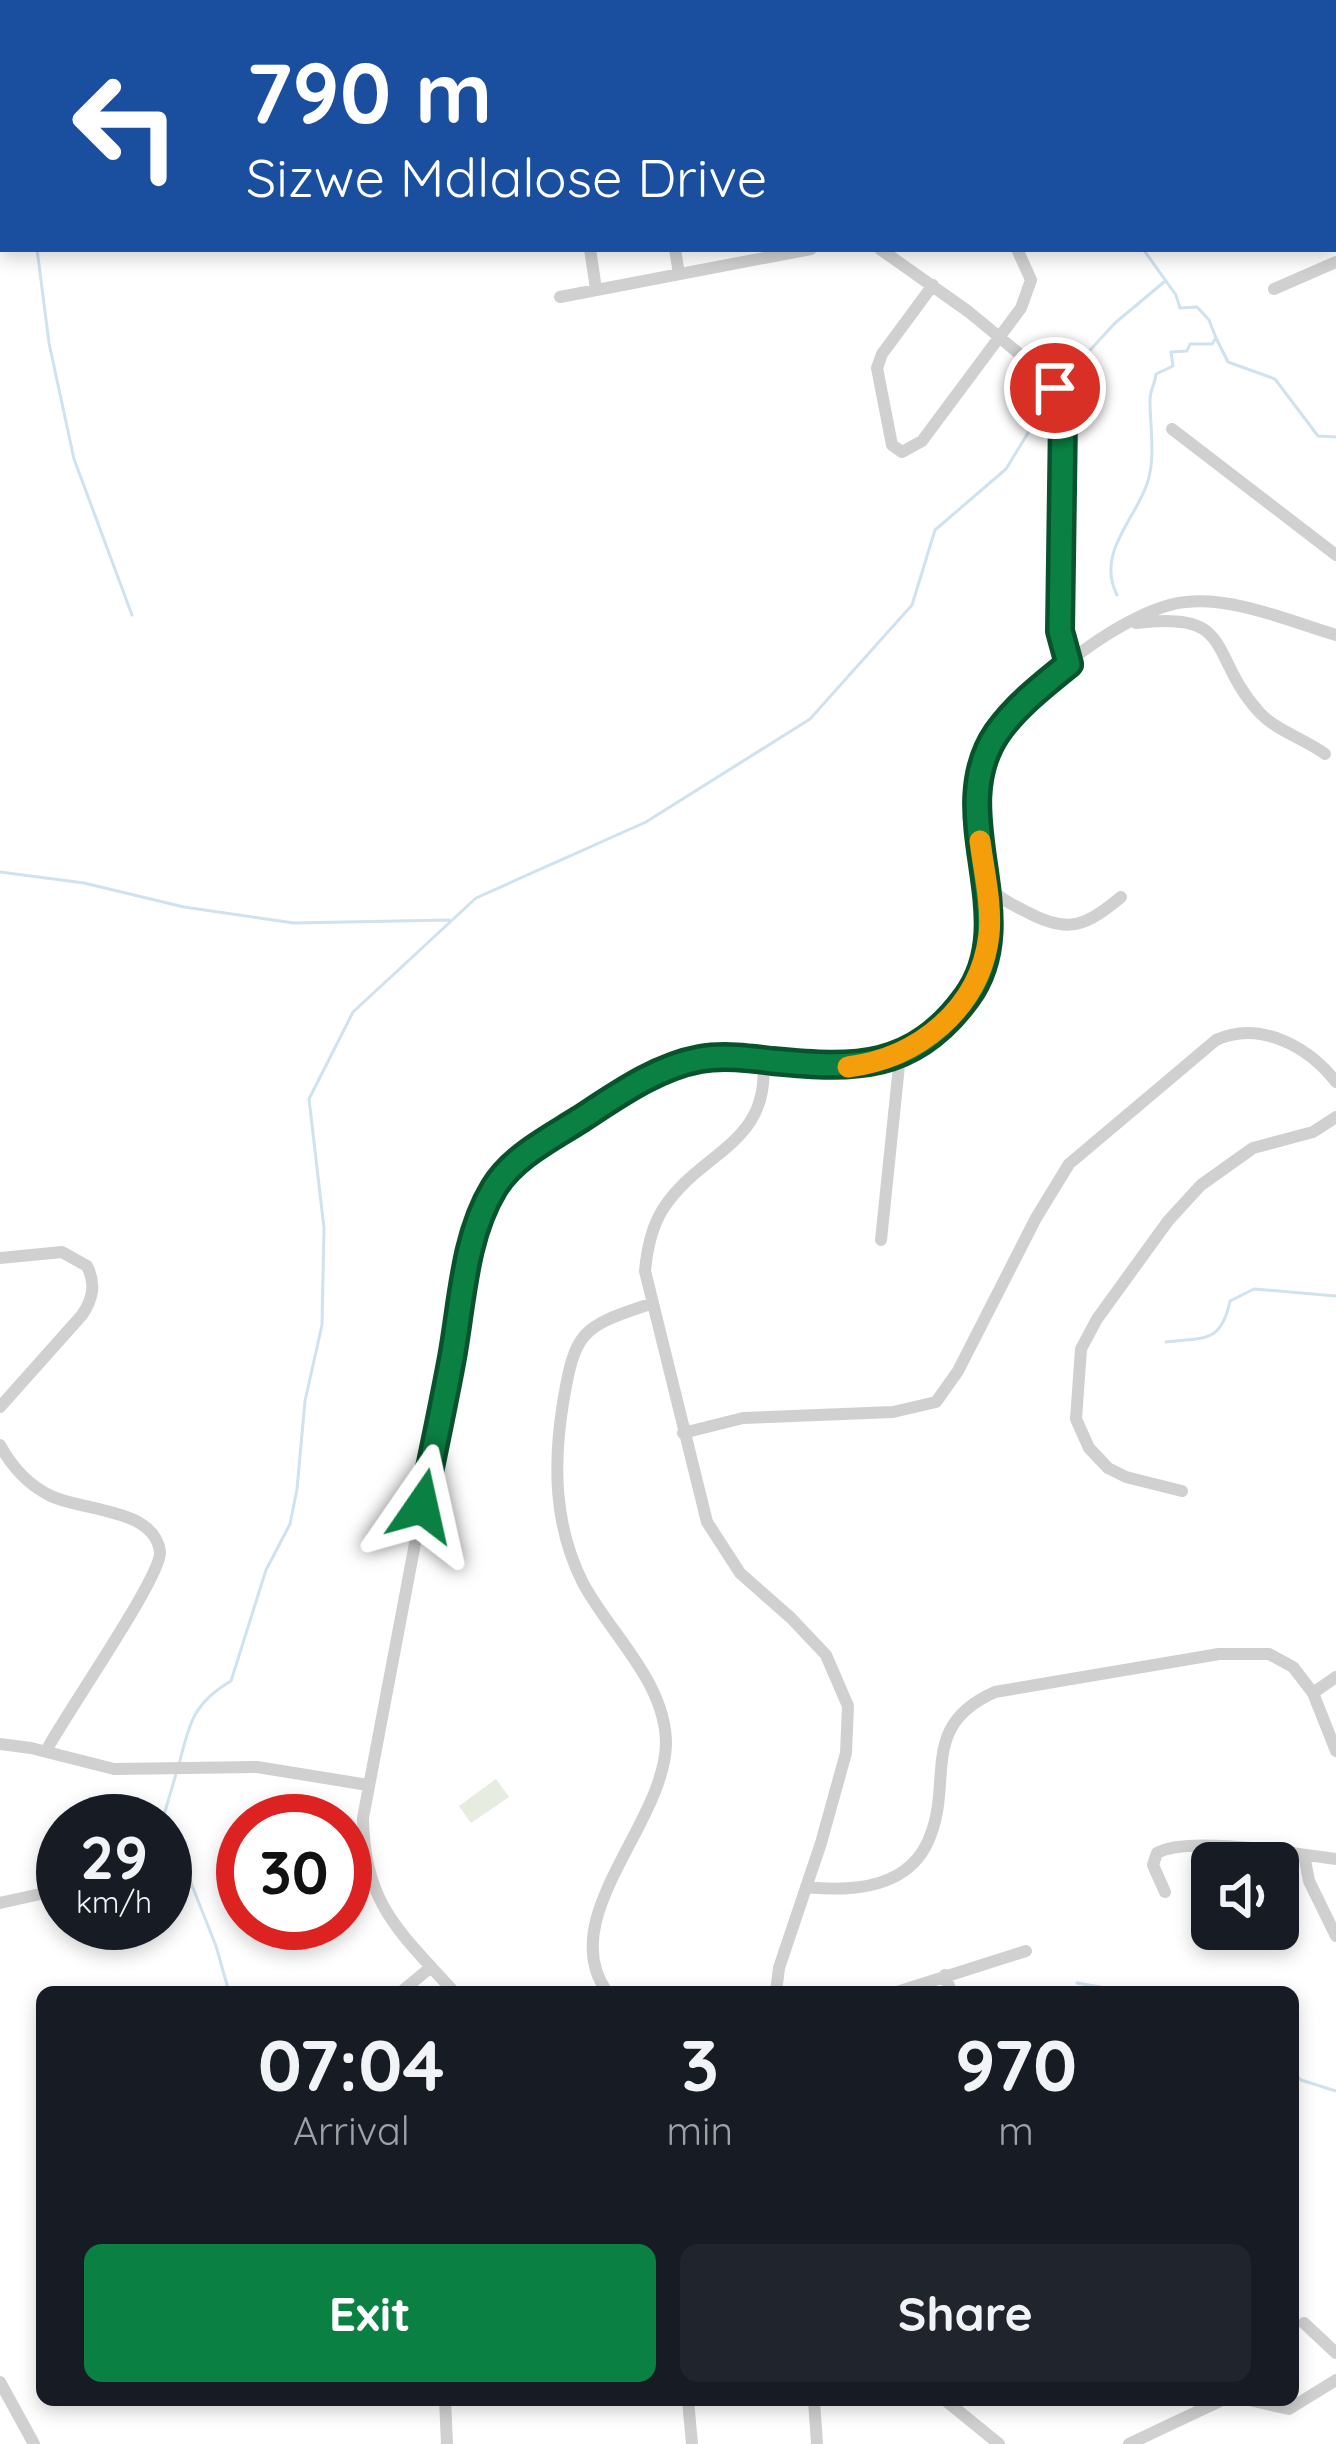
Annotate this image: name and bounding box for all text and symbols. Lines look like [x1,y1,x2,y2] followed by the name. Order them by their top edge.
[246,39,492,144] text: 790 m
[48,48,204,204] icon: left
[246,143,767,211] text: Sizwe Mdlalose Drive
[1004,337,1106,439] pin
[1022,355,1088,421] icon: arrive
[359,1443,485,1569] position arrow
[216,1794,372,1950] speed limit sign: 30
[80,1819,148,1894] text: 29
[1191,1842,1299,1950] map controls
[1191,1842,1299,1950] button: sound
[76,1883,152,1921] text: km/h
[258,2019,445,2109] text: 07:04
[680,2019,719,2109] text: 3
[955,2019,1077,2109] text: 970
[293,2106,410,2155] text: Arrival
[667,2106,733,2155] text: min
[998,2106,1034,2155] text: m
[84,2244,656,2382] button: Exit
[680,2244,1251,2382] button: Share

